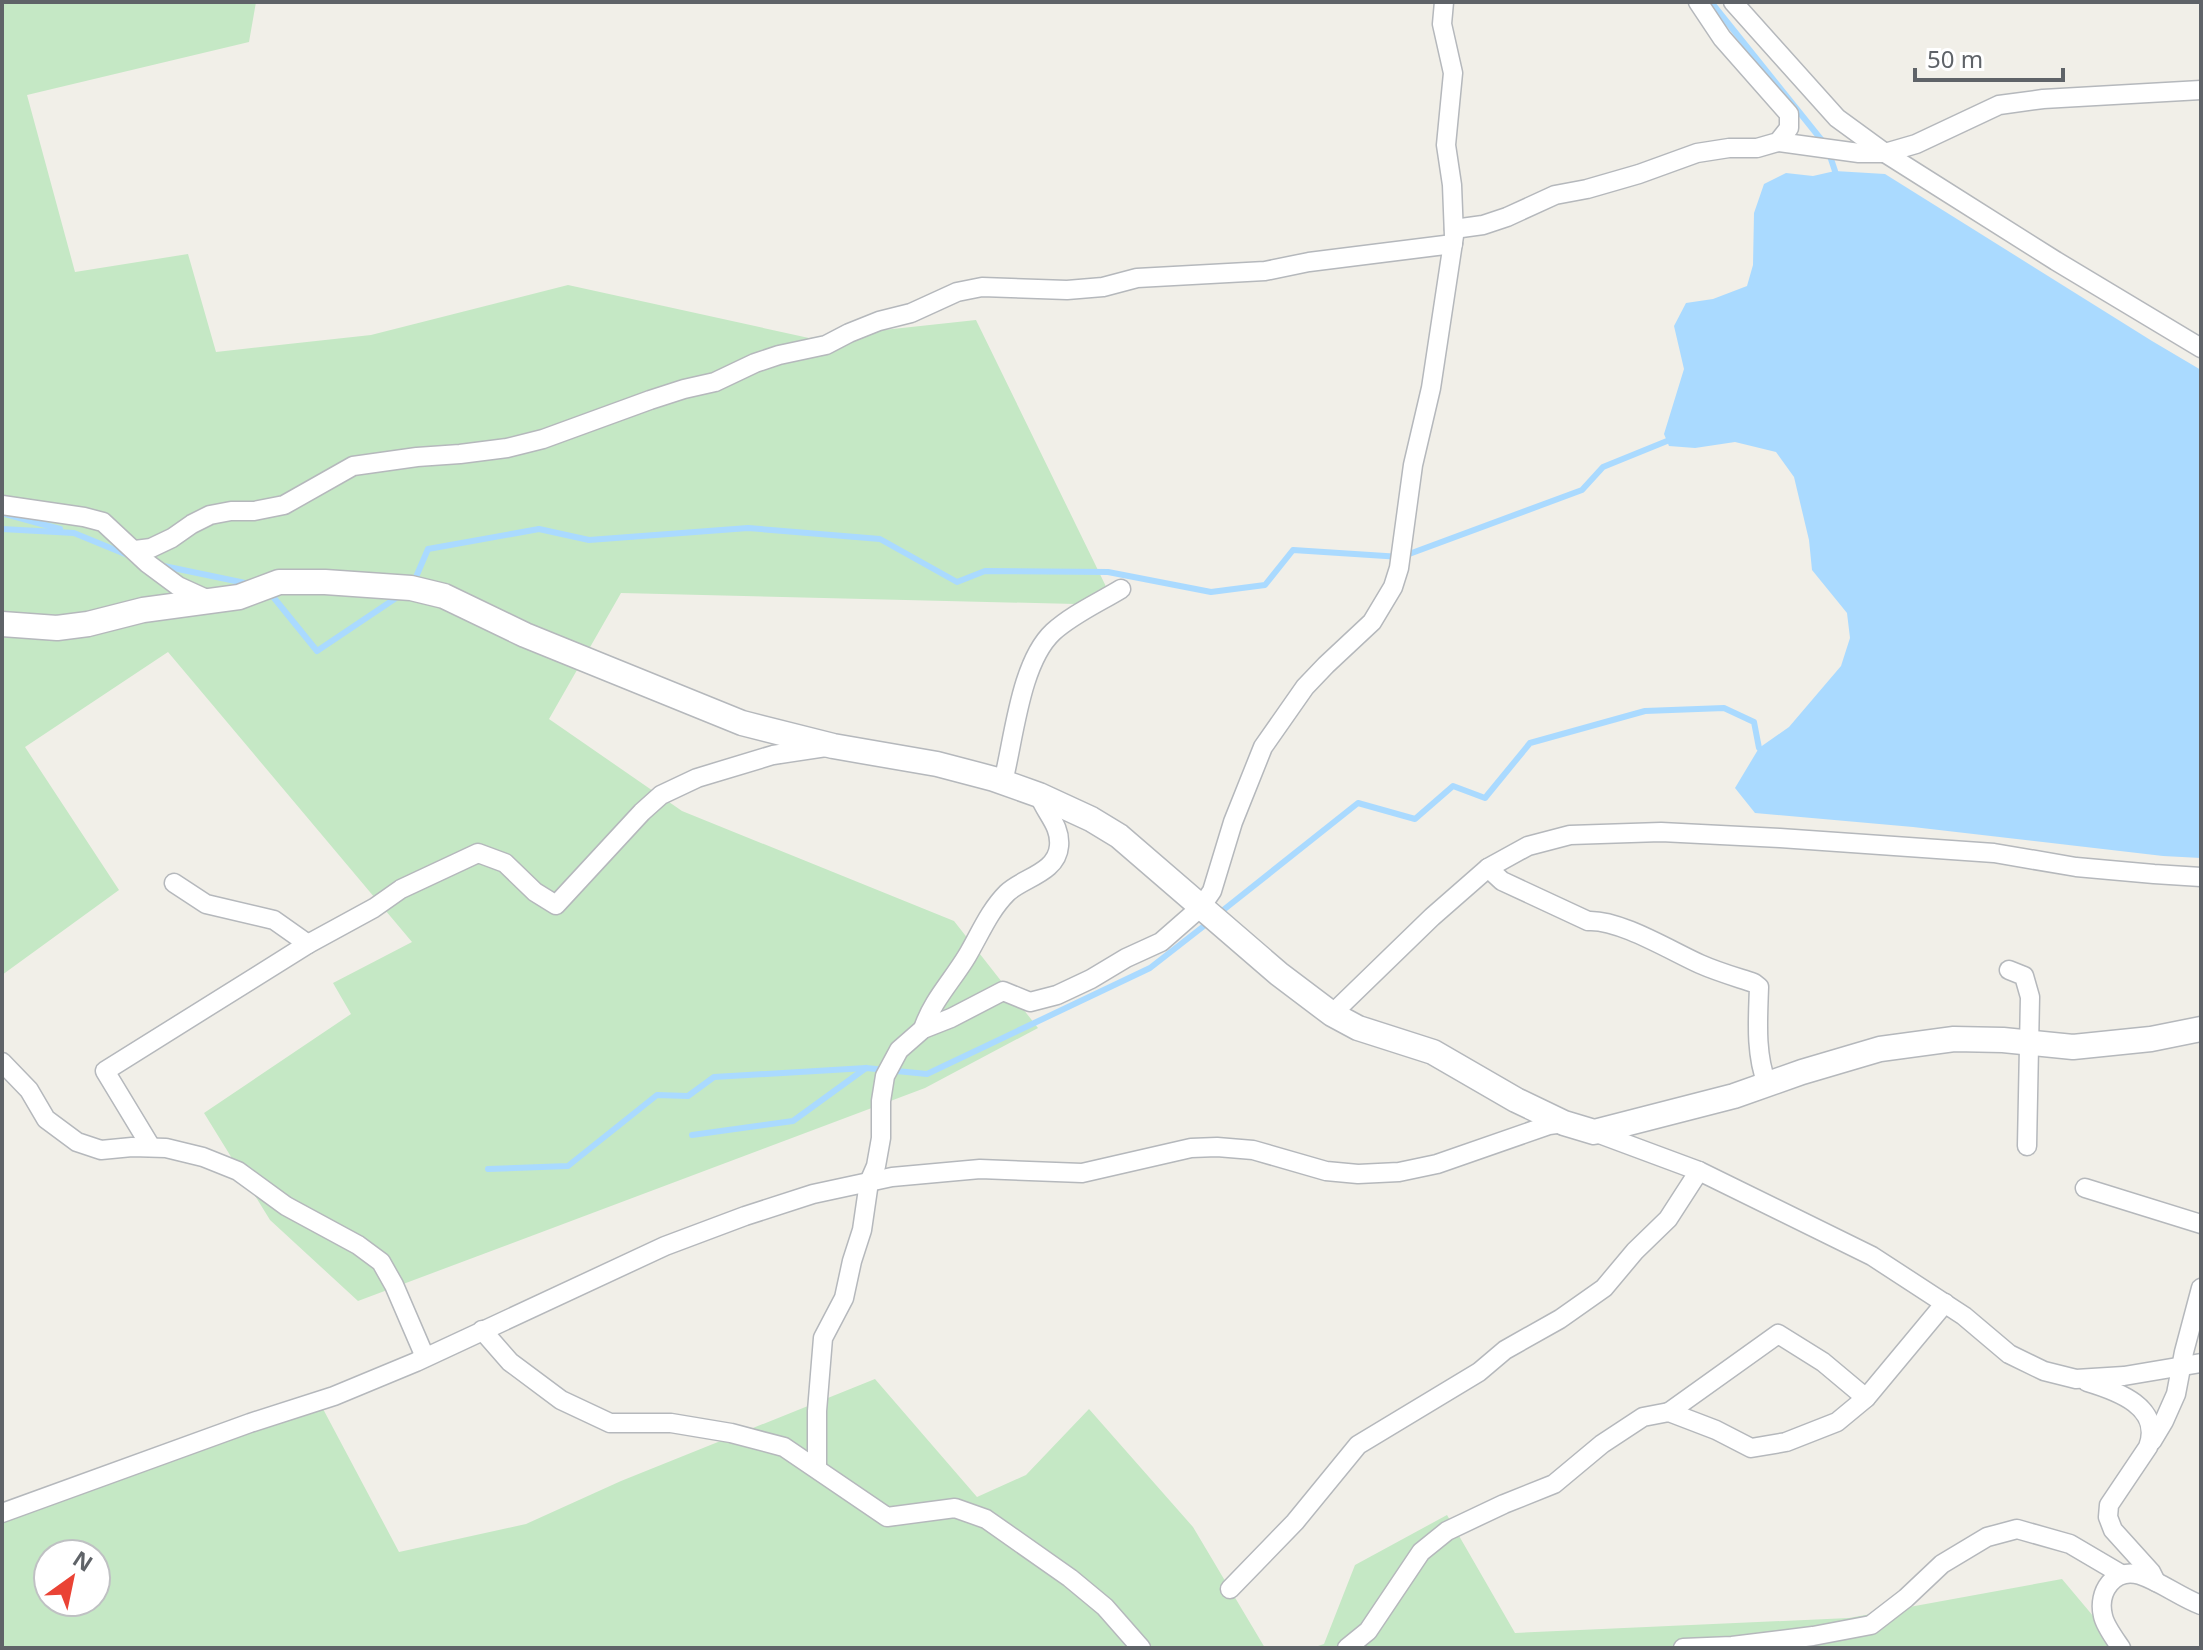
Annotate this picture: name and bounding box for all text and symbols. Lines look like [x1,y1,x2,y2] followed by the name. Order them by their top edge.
[1915,32,2063,82] scale bar
[1927,42,1983,75] text: 50 m
[32,1538,112,1618] north arrow
[68,1543,99,1578] text: N

